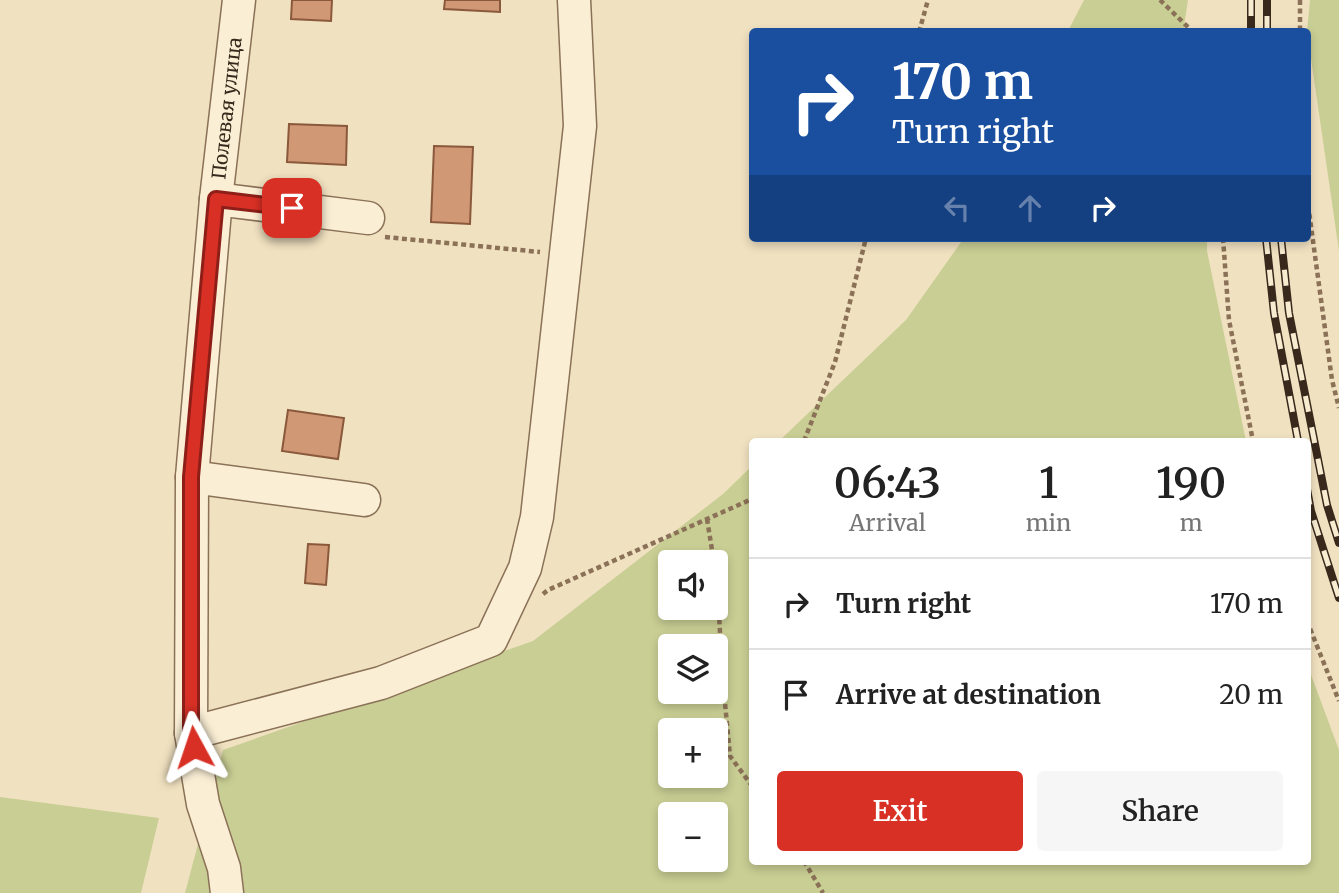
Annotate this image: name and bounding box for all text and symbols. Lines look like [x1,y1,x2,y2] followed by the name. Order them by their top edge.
[206,36,247,181] street label: Полевая улица
[892,51,1033,112] text: 170 m
[777,56,868,147] icon: right
[892,112,1054,152] text: Turn right
[262,178,322,238] pin
[273,189,311,227] icon: arrive
[938,189,976,227] icon: left
[1011,189,1049,227] icon: ahead
[1084,189,1122,227] icon: right
[834,457,941,509] text: 06:43
[1039,457,1058,509] text: 1
[1156,457,1226,509] text: 190
[849,508,926,537] text: Arrival
[1026,508,1071,537] text: min
[1180,508,1203,537] text: m
[658,550,728,872] map controls
[658,550,728,620] button: sound
[777,585,815,623] icon: right
[836,587,971,620] text: Turn right
[1210,587,1283,620] text: 170 m
[658,634,728,704] button: layers
[777,676,815,714] icon: arrive
[836,678,1101,711] text: Arrive at destination
[1219,678,1283,711] text: 20 m
[157,710,231,784] position arrow
[658,718,728,788] button: +
[777,771,1023,851] button: Exit
[1037,771,1283,851] button: Share
[658,802,728,872] button: −

